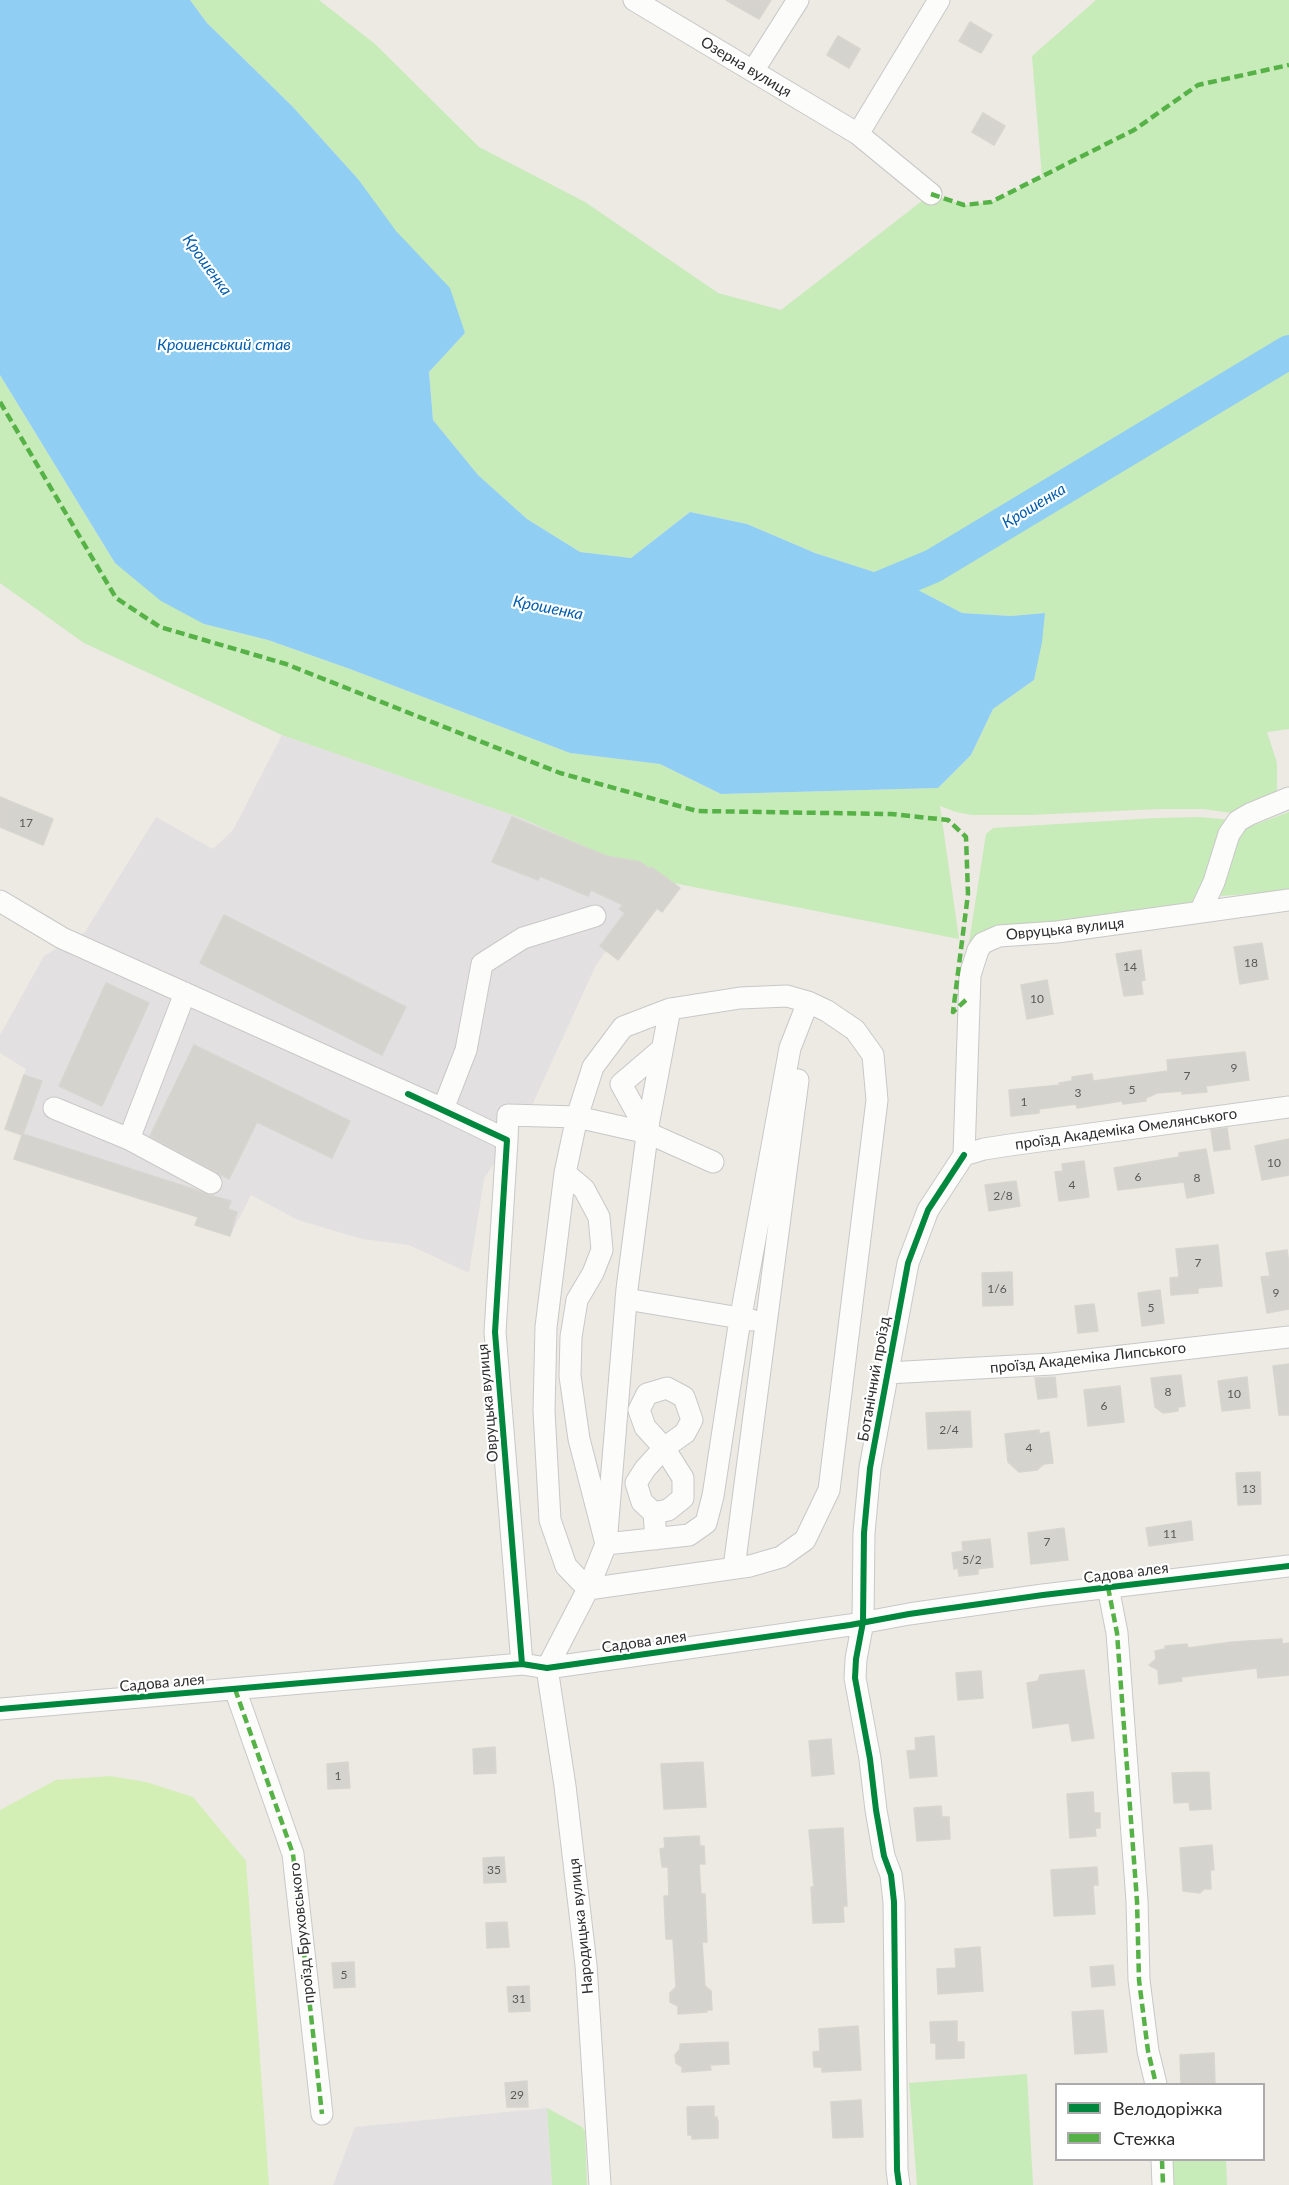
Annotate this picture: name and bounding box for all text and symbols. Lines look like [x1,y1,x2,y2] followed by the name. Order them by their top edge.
[697,33,795,101] street label: Озерна вулиця
[178,231,236,299] water label: Крошенка
[157,335,291,355] water label: Крошенський став
[999,479,1069,533] water label: Крошенка
[511,592,585,624] water label: Крошенка
[19,816,33,830] house number: 17
[1005,914,1125,944] street label: Овруцька вулиця
[1244,956,1258,970] house number: 18
[1123,960,1137,974] house number: 14
[1030,992,1044,1006] house number: 10
[1231,1061,1237,1075] house number: 9
[1184,1069,1190,1083] house number: 7
[1129,1083,1135,1097] house number: 5
[1075,1086,1081,1100] house number: 3
[1021,1095,1027,1109] house number: 1
[1014,1105,1238,1153] street label: проїзд Академіка Омелянського
[1267,1156,1281,1170] house number: 10
[1135,1170,1141,1184] house number: 6
[1194,1171,1200,1185] house number: 8
[1069,1178,1075,1192] house number: 4
[993,1189,1013,1203] house number: 2/8
[1195,1256,1201,1270] house number: 7
[987,1282,1007,1296] house number: 1/6
[1273,1286,1279,1300] house number: 9
[1148,1301,1154,1315] house number: 5
[854,1315,894,1443] street label: Ботанічний проїзд
[989,1339,1187,1377] street label: проїзд Академіка Липського
[474,1343,502,1463] street label: Овруцька вулиця
[1165,1385,1171,1399] house number: 8
[1227,1387,1241,1401] house number: 10
[1101,1399,1107,1413] house number: 6
[939,1423,959,1437] house number: 2/4
[1026,1441,1032,1455] house number: 4
[1242,1482,1256,1496] house number: 13
[1163,1527,1177,1541] house number: 11
[1044,1535,1050,1549] house number: 7
[962,1553,982,1567] house number: 5/2
[1083,1559,1169,1587] street label: Садова алея
[600,1627,688,1657] street label: Садова алея
[119,1670,205,1696] street label: Садова алея
[335,1769,341,1783] house number: 1
[565,1857,597,1995] street label: Народицька вулиця
[286,1862,318,2004] street label: проїзд Бруховського
[487,1863,501,1877] house number: 35
[341,1968,347,1982] house number: 5
[512,1992,526,2006] house number: 31
[1055,2083,1265,2161] legend
[510,2088,524,2102] house number: 29
[1113,2097,1222,2119] text: Велодоріжка
[1113,2127,1175,2149] text: Стежка

